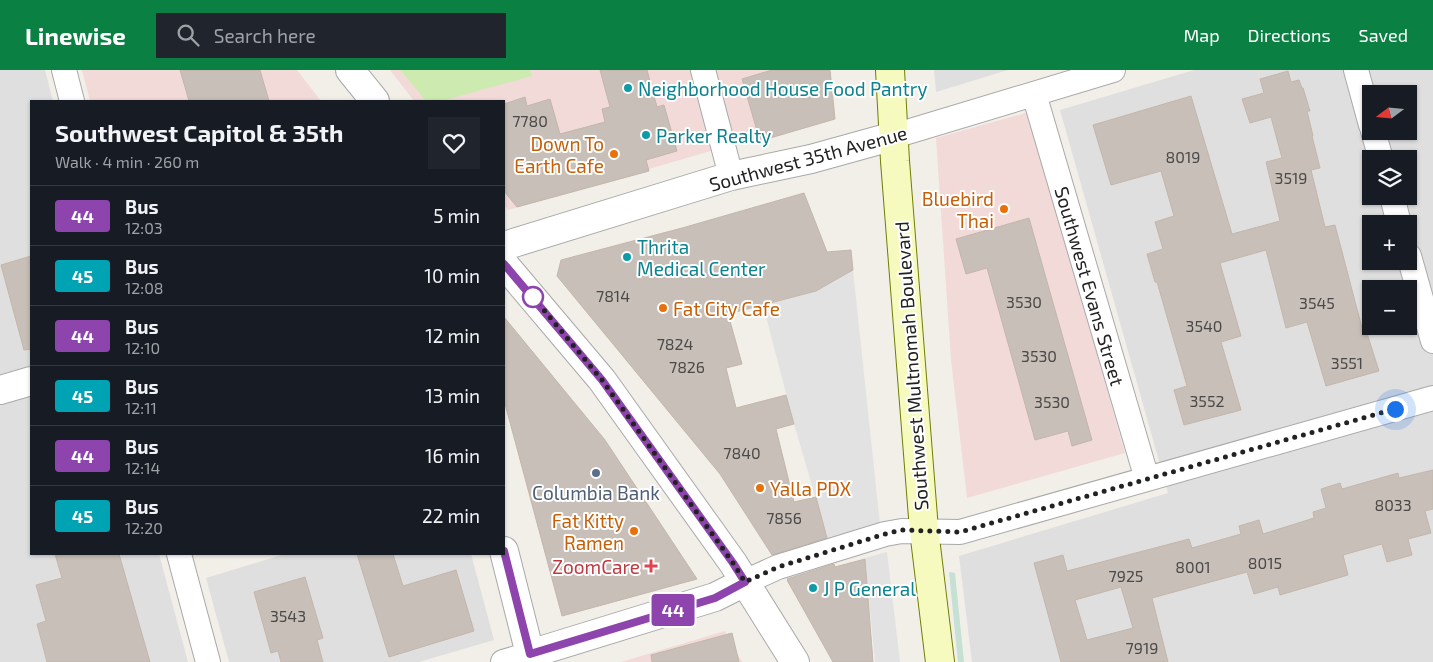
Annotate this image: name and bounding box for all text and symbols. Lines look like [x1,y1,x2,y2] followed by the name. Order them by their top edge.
[156,13,506,58] search box
[25,21,126,50] text: Linewise
[174,21,202,49] icon: search
[214,24,316,47] text: Search here
[1183,24,1220,46] text: Map
[1248,24,1331,46] text: Directions
[1359,24,1408,46] text: Saved
[638,77,928,100] place label: Neighborhood House Food Pantry
[622,82,634,94] marker: Neighborhood House Food Pantry
[1362,85,1418,140] north arrow
[1362,85,1417,335] map controls
[512,111,548,130] house number: 7780
[428,117,480,169] button: heart
[55,118,343,147] text: Southwest Capitol & 35th
[707,120,909,196] street label: Southwest 35th Avenue
[656,124,771,147] place label: Parker Realty
[640,129,652,141] marker: Parker Realty
[514,132,604,177] place label: Down To Earth Cafe
[1166,147,1200,166] house number: 8019
[608,148,620,160] marker: Down To Earth Cafe
[1362,150,1417,205] button: layers
[55,152,199,171] text: Walk · 4 min · 260 m
[1275,168,1308,187] house number: 3519
[1051,184,1129,388] street label: Southwest Evans Street
[922,187,994,232] place label: Bluebird Thai
[125,195,159,218] text: Bus
[998,203,1010,215] marker: Bluebird Thai
[433,204,480,227] text: 5 min
[71,205,94,227] text: 44
[1362,215,1417,270] button: +
[125,218,163,237] text: 12:03
[889,221,933,511] street label: Southwest Multnomah Boulevard
[637,235,766,280] place label: Thrita Medical Center
[621,251,633,263] marker: Thrita Medical Center
[125,255,159,278] text: Bus
[424,264,480,287] text: 10 min
[72,265,93,287] text: 45
[125,278,164,297] text: 12:08
[1362,280,1417,335] button: −
[522,286,544,308] unlabelled marker
[596,286,630,305] house number: 7814
[1006,292,1042,311] house number: 3530
[1299,293,1335,312] house number: 3545
[673,297,780,320] place label: Fat City Cafe
[657,302,669,314] marker: Fat City Cafe
[125,315,159,338] text: Bus
[1186,316,1222,335] house number: 3540
[425,324,480,347] text: 12 min
[71,325,94,347] text: 44
[657,334,694,353] house number: 7824
[125,338,160,357] text: 12:10
[1021,346,1057,365] house number: 3530
[1331,353,1363,372] house number: 3551
[669,357,705,376] house number: 7826
[125,375,159,398] text: Bus
[425,384,480,407] text: 13 min
[72,385,93,407] text: 45
[1189,391,1225,410] house number: 3552
[1034,392,1070,411] house number: 3530
[1383,397,1408,422] your location
[125,398,157,417] text: 12:11
[125,435,159,458] text: Bus
[723,443,761,462] house number: 7840
[425,444,480,467] text: 16 min
[71,445,94,467] text: 44
[125,458,160,477] text: 12:14
[590,467,602,479] marker: Columbia Bank
[770,477,852,500] place label: Yalla PDX
[532,481,660,504] place label: Columbia Bank
[754,482,766,494] marker: Yalla PDX
[125,495,159,518] text: Bus
[1374,495,1412,514] house number: 8033
[422,504,480,527] text: 22 min
[72,505,93,527] text: 45
[766,508,802,527] house number: 7856
[552,509,624,554] place label: Fat Kitty Ramen
[125,518,163,537] text: 12:20
[628,525,640,537] marker: Fat Kitty Ramen
[1248,553,1282,572] house number: 8015
[552,555,640,578] place label: ZoomCare
[1175,557,1211,576] house number: 8001
[644,559,658,573] marker: ZoomCare
[1109,566,1143,585] house number: 7925
[823,577,916,600] place label: J P General
[807,582,819,594] marker: J P General
[650,594,696,626] line badge: 44
[662,599,684,621] text: 44
[270,606,306,625] house number: 3543
[1126,638,1158,657] house number: 7919

